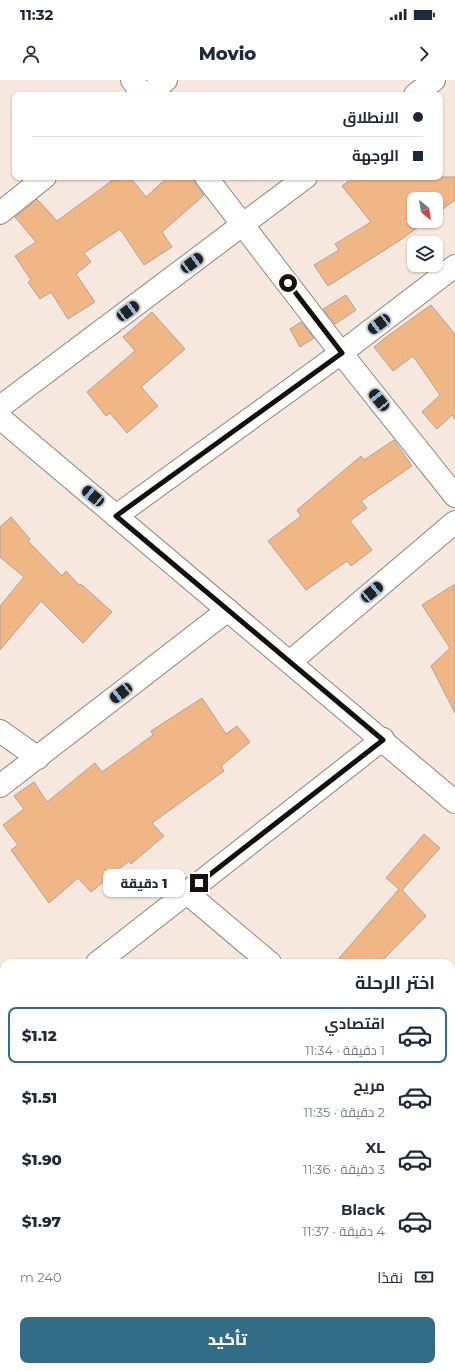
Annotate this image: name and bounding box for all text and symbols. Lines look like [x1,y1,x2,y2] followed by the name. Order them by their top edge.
[20,5,53,24] text: 11:32
[20,43,42,65] icon: person
[199,43,256,65] text: Movio
[413,43,435,65] icon: forward
[343,108,399,127] text: الانطلاق
[352,146,399,165] text: الوجهة
[407,192,443,228] north arrow
[407,192,443,272] map controls
[407,236,443,272] button: layers
[179,251,205,275] car
[279,274,297,292] route start
[115,299,141,323] car
[366,312,392,336] car
[367,387,391,413] car
[80,484,106,508] car
[359,580,385,604] car
[108,681,134,705] car
[103,869,185,897] callout: 1 دقيقة
[190,874,208,892] route end
[121,875,167,891] text: 1 دقيقة
[355,972,435,994] text: اختر الرحلة
[325,1014,385,1033] text: اقتصادي
[397,1017,433,1053] icon: car
[22,1026,57,1045] text: $1.12
[305,1042,385,1058] text: 1 دقيقة · 11:34
[353,1076,385,1095] text: مريح
[397,1079,433,1115] icon: car
[22,1088,57,1107] text: $1.51
[304,1104,385,1120] text: 2 دقيقة · 11:35
[366,1138,385,1157] text: XL
[397,1141,433,1177] icon: car
[22,1150,62,1169] text: $1.90
[303,1161,385,1177] text: 3 دقيقة · 11:36
[341,1200,385,1219] text: Black
[397,1203,433,1239] icon: car
[22,1212,61,1231] text: $1.97
[302,1223,385,1239] text: 4 دقيقة · 11:37
[413,1266,435,1288] icon: cash
[377,1268,403,1287] text: نقدًا
[20,1269,62,1285] text: 240 m
[20,1317,435,1363] button: تأكيد

